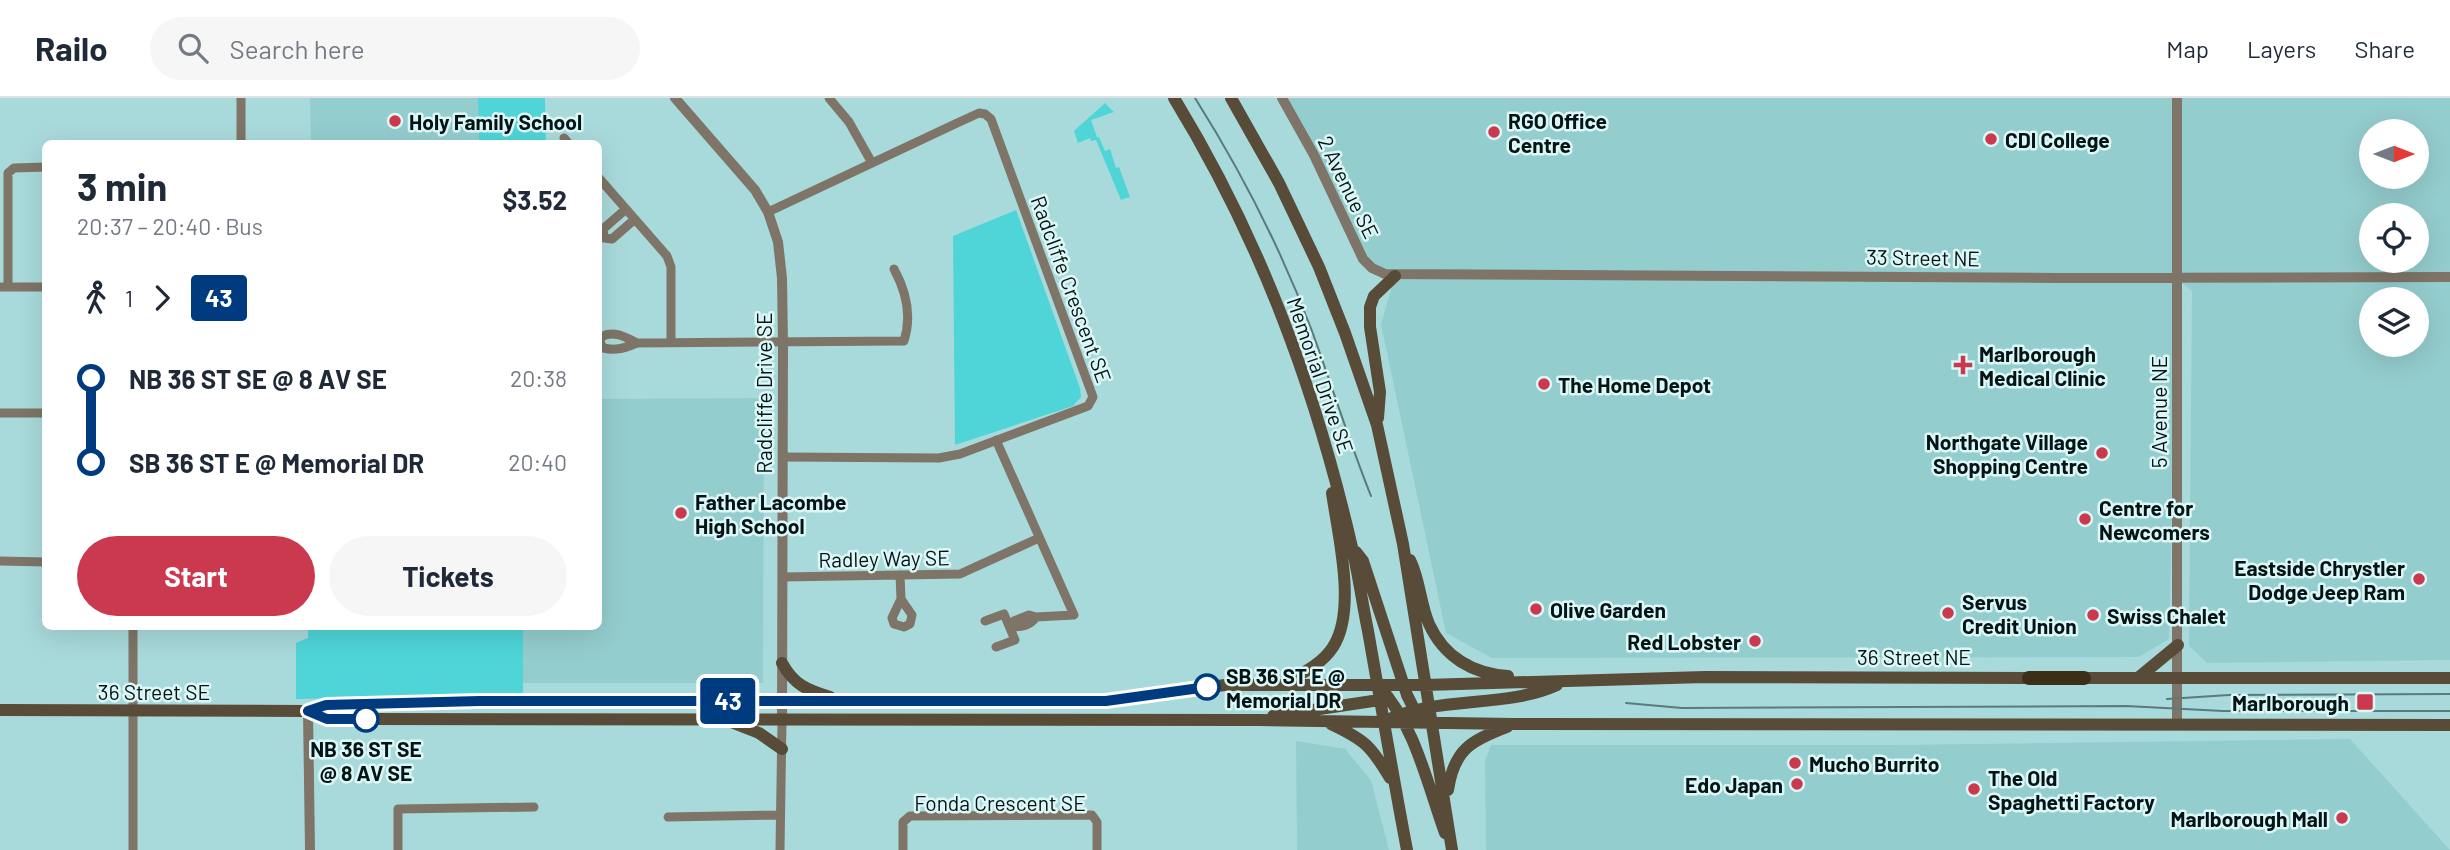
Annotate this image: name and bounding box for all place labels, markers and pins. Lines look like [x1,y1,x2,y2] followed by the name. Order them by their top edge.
[1508,108,1607,157] place label: RGO Office Centre
[409,109,582,134] place label: Holy Family School
[387,113,403,129] marker: Holy Family School
[1486,124,1502,140] marker: RGO Office Centre
[2005,127,2110,152] place label: CDI College
[1983,131,1999,147] marker: CDI College
[1979,341,2106,390] place label: Marlborough Medical Clinic
[1953,355,1973,375] marker: Marlborough Medical Clinic
[1558,372,1711,397] place label: The Home Depot
[1536,376,1552,392] marker: The Home Depot
[1926,429,2088,478] place label: Northgate Village Shopping Centre
[2094,445,2110,461] marker: Northgate Village Shopping Centre
[695,489,846,538] place label: Father Lacombe High School
[2099,495,2210,544] place label: Centre for Newcomers
[673,505,689,521] marker: Father Lacombe High School
[2077,511,2093,527] marker: Centre for Newcomers
[2234,555,2405,604] place label: Eastside Chrystler Dodge Jeep Ram
[2411,571,2427,587] marker: Eastside Chrystler Dodge Jeep Ram
[1962,589,2077,638] place label: Servus Credit Union
[1550,597,1666,622] place label: Olive Garden
[1528,601,1544,617] marker: Olive Garden
[2107,603,2226,628] place label: Swiss Chalet
[1940,605,1956,621] marker: Servus Credit Union
[2085,607,2101,623] marker: Swiss Chalet
[1627,629,1741,654] place label: Red Lobster
[1747,633,1763,649] marker: Red Lobster
[1226,663,1345,712] place label: SB 36 ST E @ Memorial DR
[1194,674,1220,700] marker: SB 36 ST E @ Memorial DR
[2232,690,2349,715] place label: Marlborough
[2355,692,2375,712] marker: Marlborough
[353,706,379,732] marker: NB 36 ST SE @ 8 AV SE
[310,736,422,785] place label: NB 36 ST SE @ 8 AV SE
[1809,751,1939,776] place label: Mucho Burrito
[1787,755,1803,771] marker: Mucho Burrito
[1988,765,2155,814] place label: The Old Spaghetti Factory
[1685,772,1783,797] place label: Edo Japan
[1789,776,1805,792] marker: Edo Japan
[1966,781,1982,797] marker: The Old Spaghetti Factory
[2171,806,2328,831] place label: Marlborough Mall
[2334,810,2350,826] marker: Marlborough Mall

